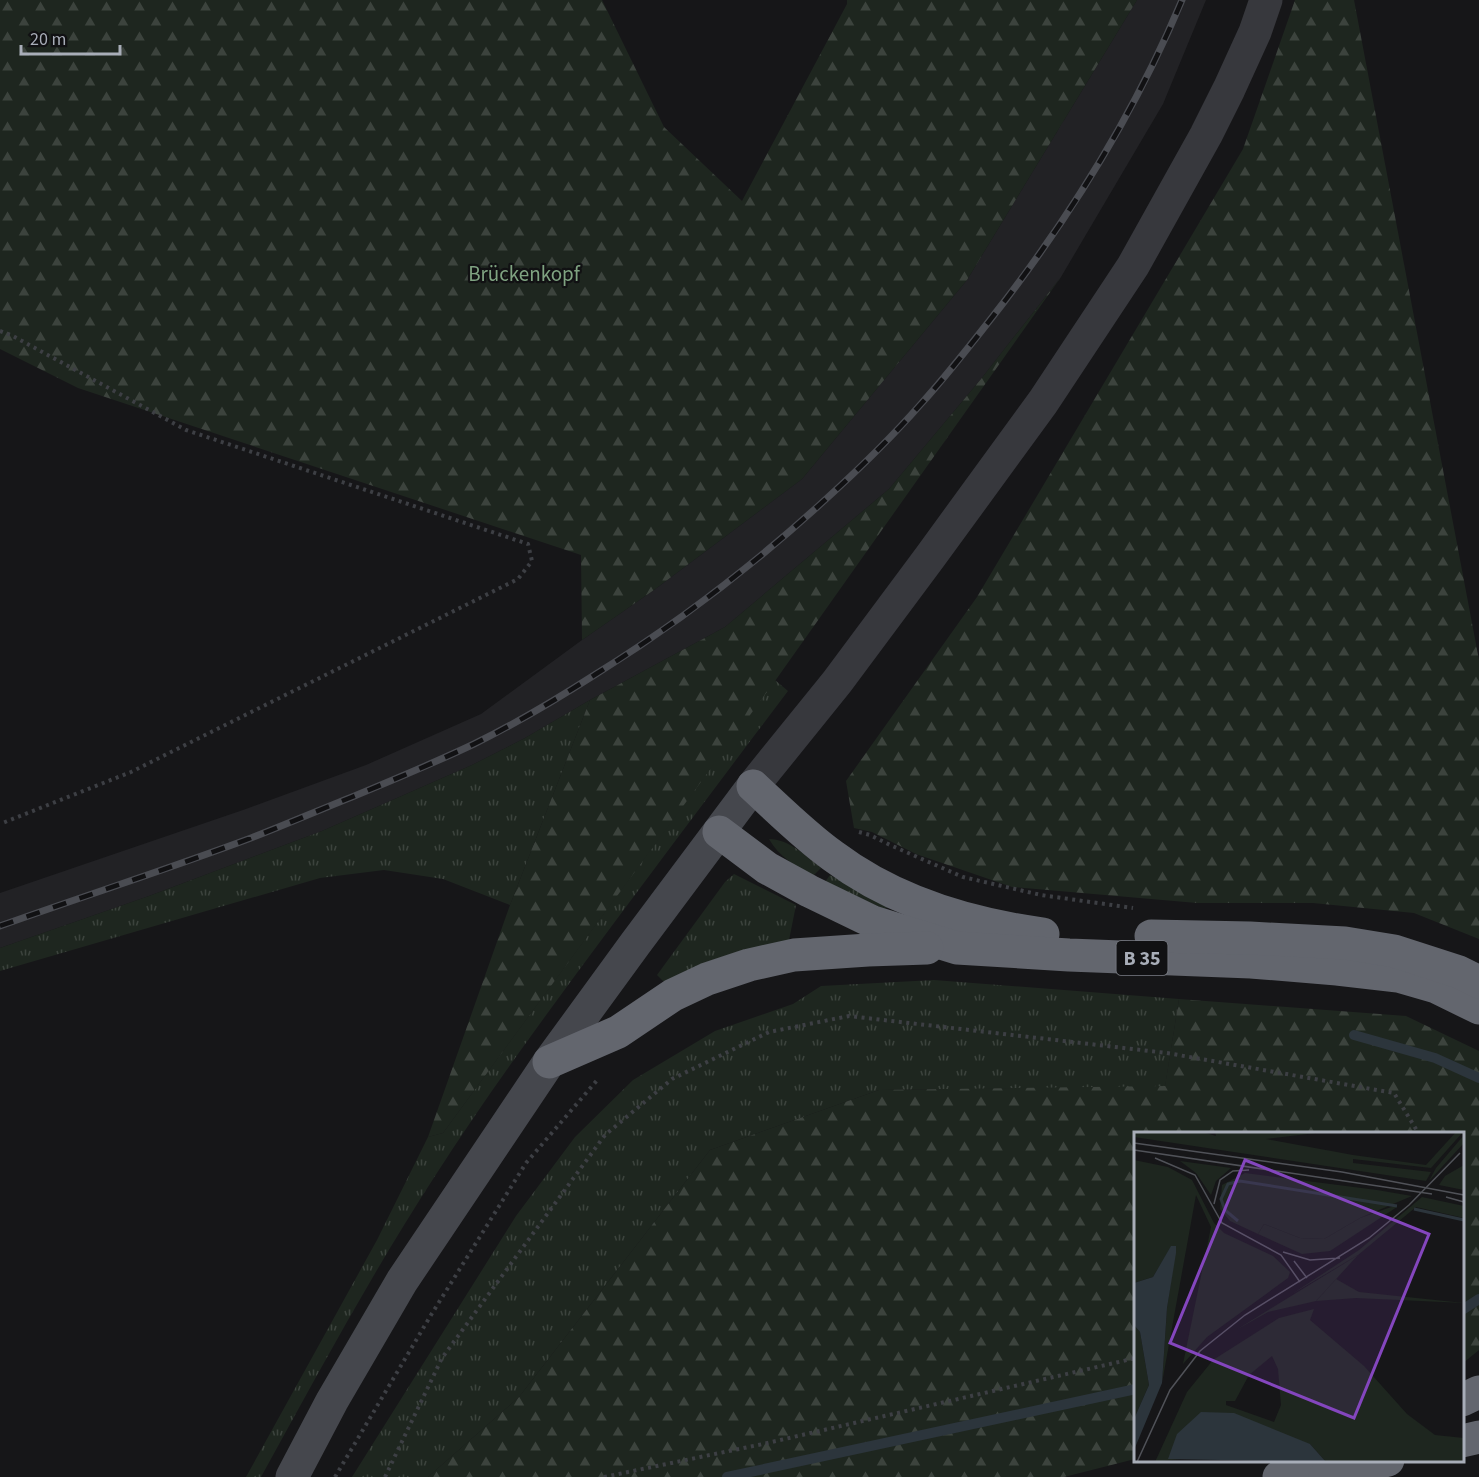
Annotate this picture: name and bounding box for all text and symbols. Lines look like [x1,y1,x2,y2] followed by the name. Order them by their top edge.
[21,18,120,56] scale bar
[30,27,66,52] text: 20 m
[468,259,581,289] park label: Brückenkopf
[1116,941,1168,975] road number: B 35
[1134,1132,1464,1462] inset map

